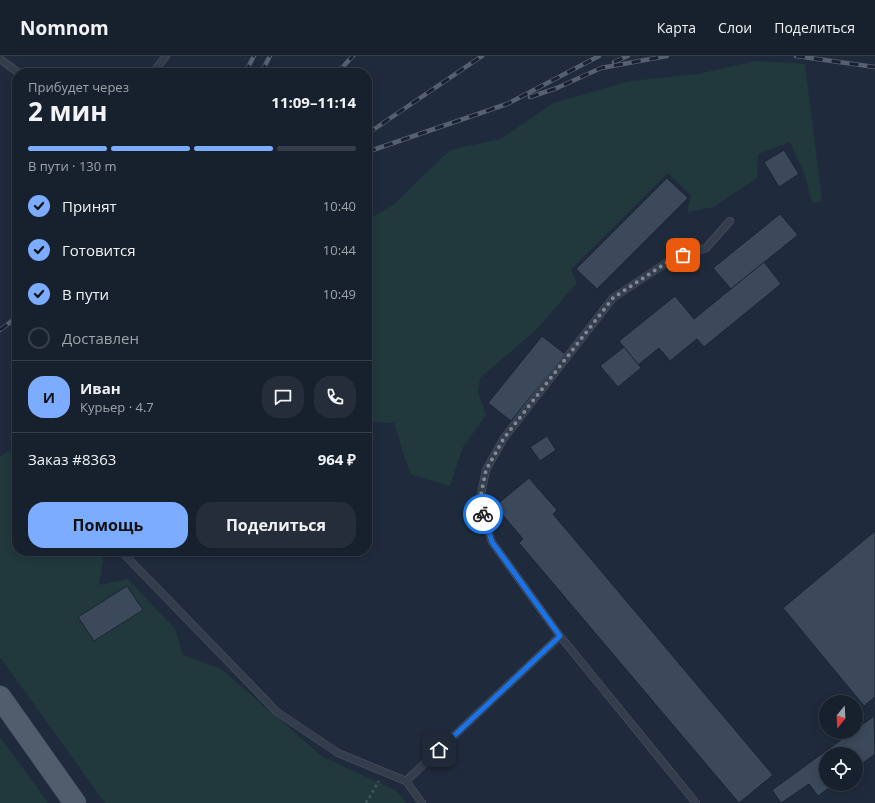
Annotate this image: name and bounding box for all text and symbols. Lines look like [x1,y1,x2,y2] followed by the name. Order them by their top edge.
[20,15,109,41] text: Nomnom
[657,18,696,37] text: Карта
[718,18,752,37] text: Слои
[774,18,855,37] text: Поделиться
[28,78,129,96] text: Прибудет через
[271,92,356,112] text: 11:09–11:14
[28,93,108,129] text: 2 мин
[28,157,117,175] text: В пути · 130 m
[28,195,50,217] icon: check
[62,196,117,216] text: Принят
[323,197,356,215] text: 10:40
[666,238,700,272] pin
[28,239,50,261] icon: check
[62,240,136,260] text: Готовится
[323,241,356,259] text: 10:44
[672,244,694,266] icon: bag
[28,283,50,305] icon: check
[62,284,109,304] text: В пути
[323,285,356,303] text: 10:49
[62,328,139,348] text: Доставлен
[262,376,304,418] button: chat
[314,376,356,418] button: phone
[80,378,121,398] text: Иван
[43,387,55,407] text: И
[80,398,154,416] text: Курьер · 4.7
[28,449,116,469] text: Заказ #8363
[318,449,356,469] text: 964 ₽
[463,494,503,534] courier
[28,502,188,548] button: Помощь
[196,502,356,548] button: Поделиться
[472,503,494,525] icon: bike
[819,695,863,739] north arrow
[819,695,863,791] map controls
[422,733,456,767] pin
[428,739,450,761] icon: home
[819,747,863,791] button: locate

